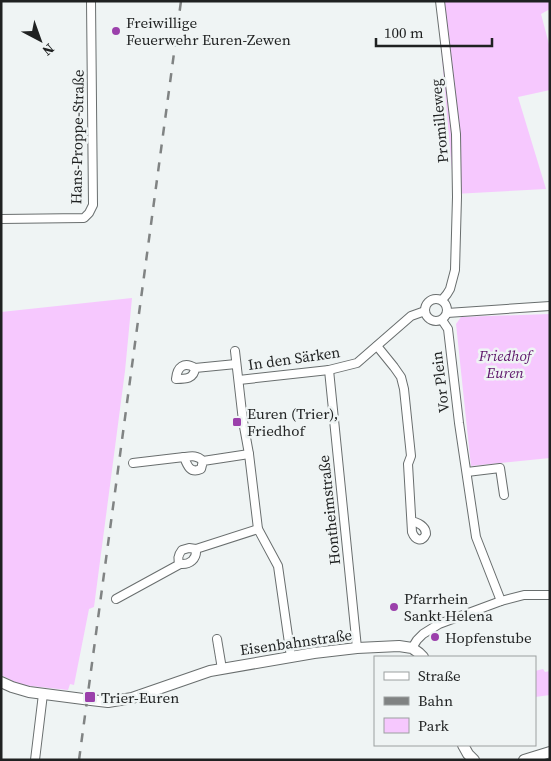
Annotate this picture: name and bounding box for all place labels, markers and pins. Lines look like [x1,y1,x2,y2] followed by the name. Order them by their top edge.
[126,12,291,50] place label: Freiwillige Feuerwehr Euren-Zewen
[110,25,122,37] marker: Freiwillige Feuerwehr Euren-Zewen
[247,403,338,441] place label: Euren (Trier), Friedhof
[231,416,243,428] marker: Euren (Trier), Friedhof
[404,588,493,626] place label: Pfarrhein Sankt Helena
[388,601,400,613] marker: Pfarrhein Sankt Helena
[445,627,532,648] place label: Hopfenstube
[429,631,441,643] marker: Hopfenstube
[101,687,179,708] place label: Trier-Euren
[83,690,97,704] marker: Trier-Euren

